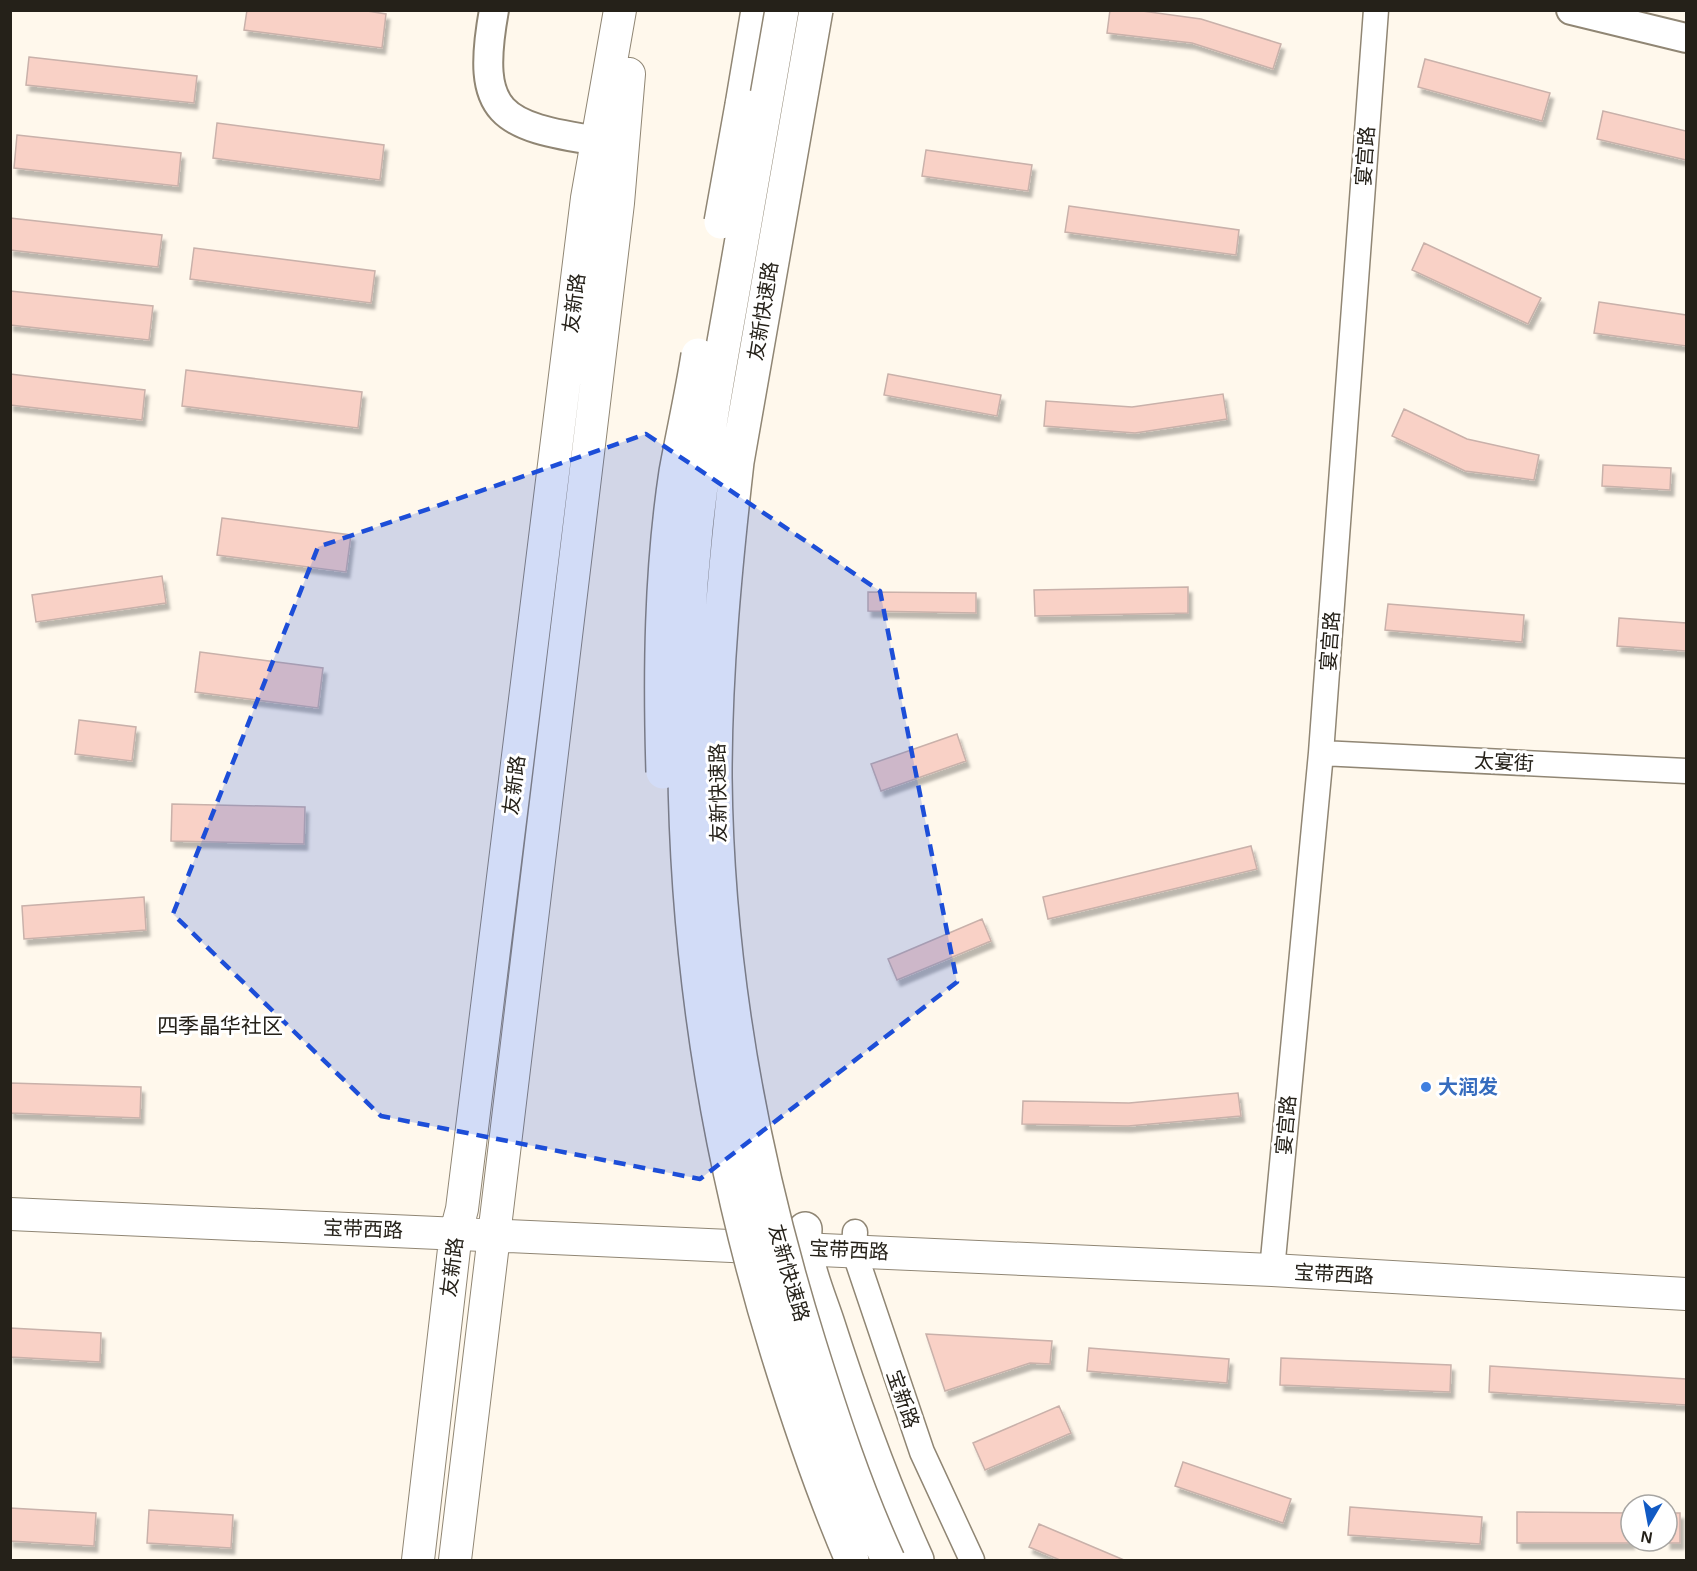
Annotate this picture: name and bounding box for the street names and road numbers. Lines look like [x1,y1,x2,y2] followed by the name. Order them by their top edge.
[1352,125,1378,187] street label: 宴宫路
[744,260,782,362] street label: 友新快速路
[559,272,589,334] street label: 友新路
[1317,610,1343,672] street label: 宴宫路
[706,743,730,843] street label: 友新快速路
[1473,749,1535,775] street label: 太宴街
[499,754,529,816] street label: 友新路
[1272,1094,1300,1156] street label: 宴宫路
[323,1217,403,1241] street label: 宝带西路
[765,1222,813,1324] street label: 友新快速路
[437,1236,467,1298] street label: 友新路
[808,1237,890,1263] street label: 宝带西路
[1293,1261,1375,1287] street label: 宝带西路
[883,1367,923,1431] street label: 宝新路

